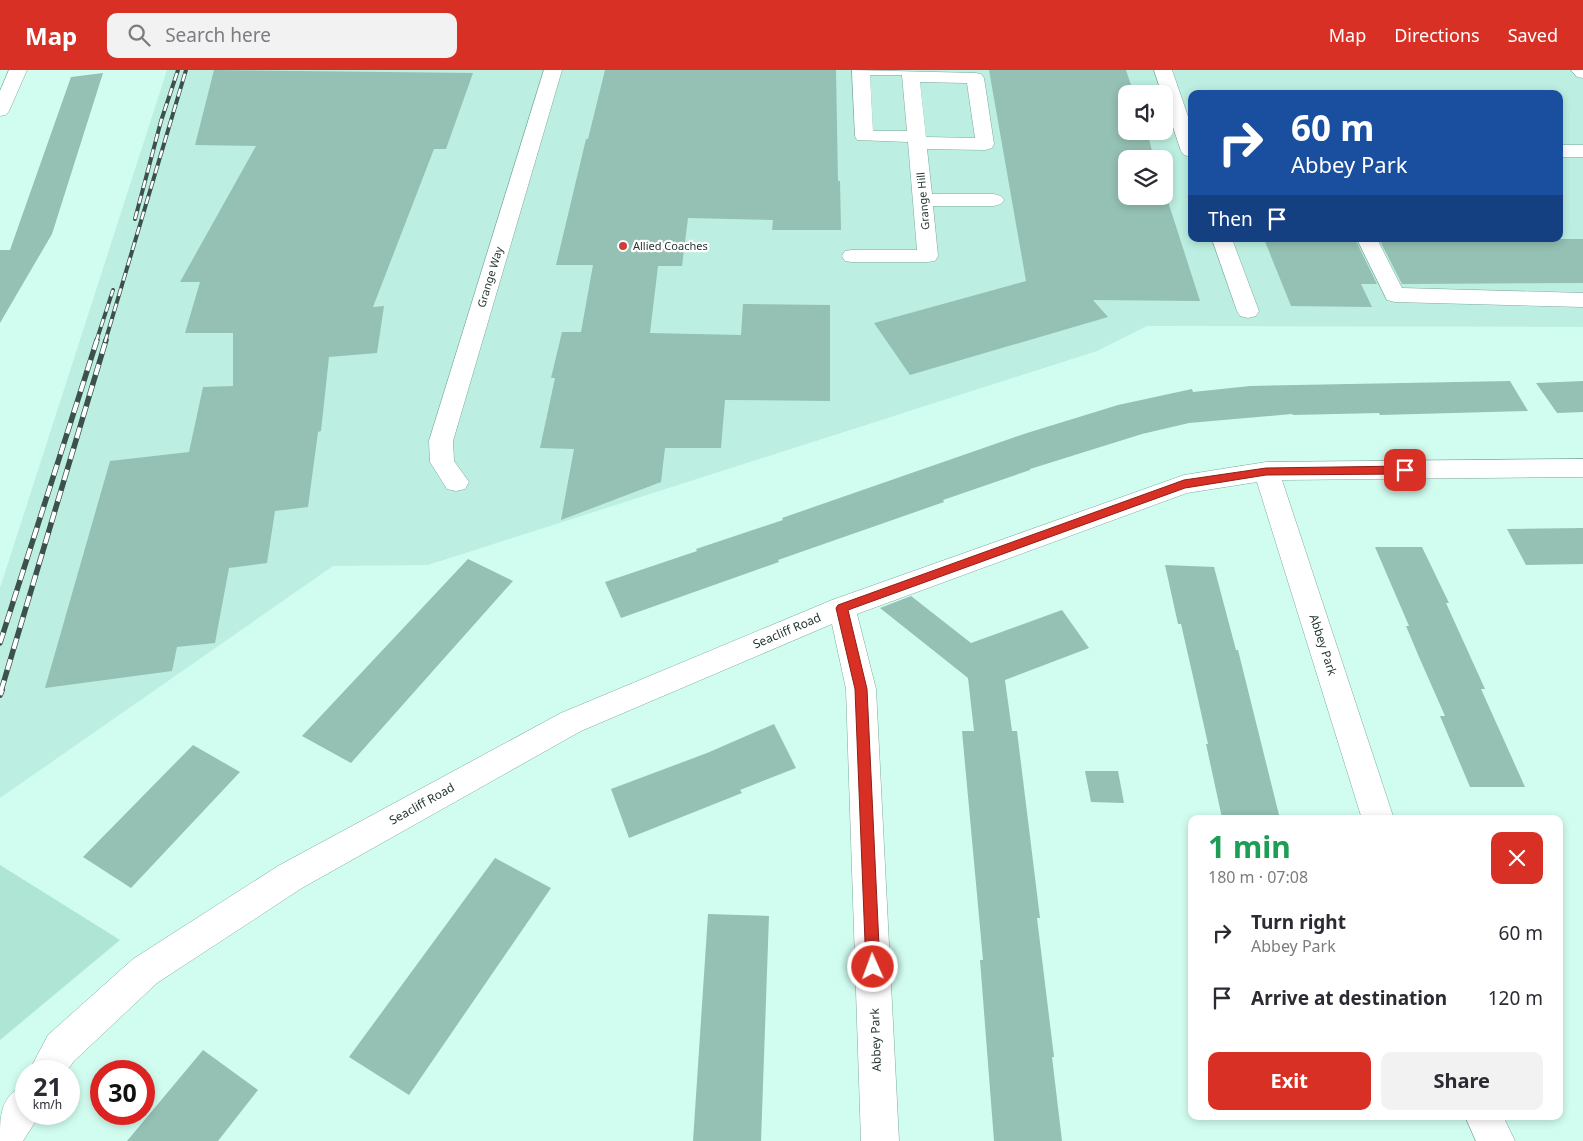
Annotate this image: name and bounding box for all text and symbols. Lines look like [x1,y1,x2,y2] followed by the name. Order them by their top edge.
[107,13,457,58] search box
[25,19,77,52] text: Map
[125,21,153,49] icon: search
[165,22,271,48] text: Search here
[1329,23,1366,47] text: Map
[1394,23,1480,47] text: Directions
[1508,23,1558,47] text: Saved
[1118,85,1173,205] map controls
[1118,85,1173,140] button: sound
[1291,104,1374,151] text: 60 m
[1208,110,1273,175] icon: right
[1291,149,1408,179] text: Abbey Park
[1118,150,1173,205] button: layers
[913,172,932,230] street label: Grange Hill
[1263,205,1291,233] icon: arrive
[1208,206,1253,232] text: Then
[633,238,708,253] place label: Allied Coaches
[617,240,629,252] marker: Allied Coaches
[473,244,506,309] street label: Grange Way
[1384,449,1426,491] pin
[1391,456,1419,484] icon: arrive
[750,609,823,652] street label: Seacliff Road
[1306,612,1342,678] street label: Abbey Park
[386,779,457,829] street label: Seacliff Road
[1208,826,1291,867] text: 1 min
[1491,832,1543,884] button: close
[1208,866,1308,888] text: 180 m · 07:08
[1251,909,1346,935] text: Turn right
[1208,919,1236,947] icon: right
[1499,920,1543,946] text: 60 m
[1251,935,1336,957] text: Abbey Park
[846,940,898,992] position arrow
[1208,984,1236,1012] icon: arrive
[1251,985,1447,1011] text: Arrive at destination
[1488,985,1543,1011] text: 120 m
[866,1007,885,1072] street label: Abbey Park
[1208,1052,1371,1110] button: Exit
[1381,1052,1543,1110] button: Share
[90,1060,155,1125] speed limit sign: 30
[33,1069,62,1103] text: 21
[33,1096,62,1113] text: km/h

